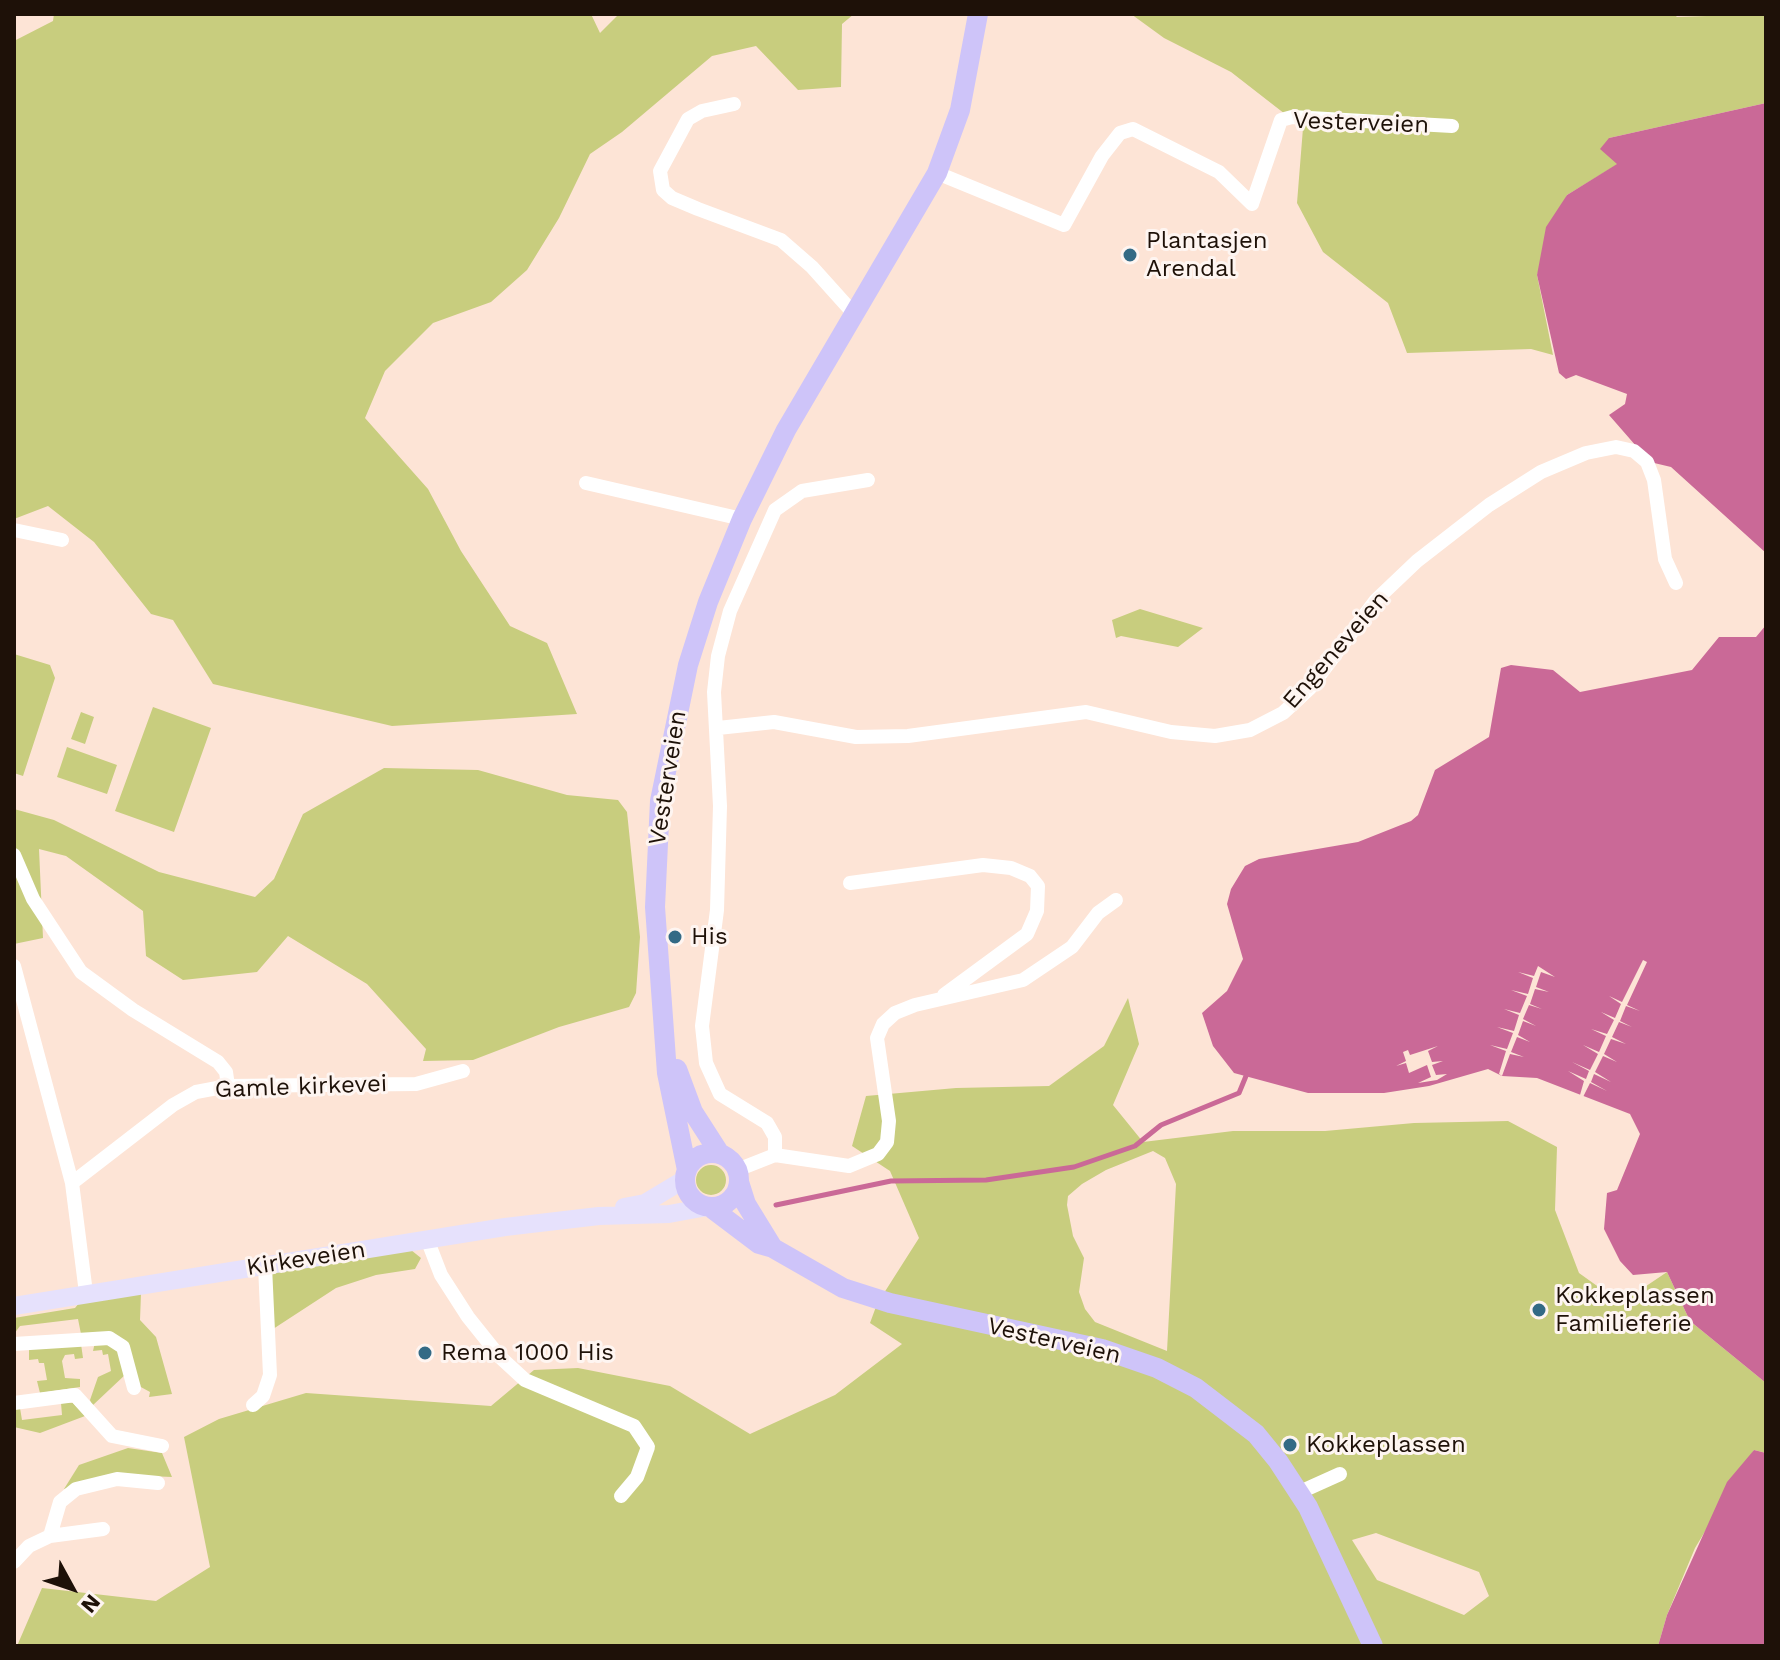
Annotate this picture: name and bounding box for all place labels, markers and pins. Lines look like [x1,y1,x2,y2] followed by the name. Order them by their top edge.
[1146,227,1268,283] place label: Plantasjen Arendal
[1121,246,1139,264] marker: Plantasjen Arendal
[691,923,728,951] place label: His
[666,928,684,946] marker: His
[1555,1282,1715,1338] place label: Kokkeplassen Familieferie
[1530,1301,1548,1319] marker: Kokkeplassen Familieferie
[441,1339,614,1367] place label: Rema 1000 His
[416,1344,434,1362] marker: Rema 1000 His
[1306,1431,1466,1459] place label: Kokkeplassen
[1281,1436,1299,1454] marker: Kokkeplassen

